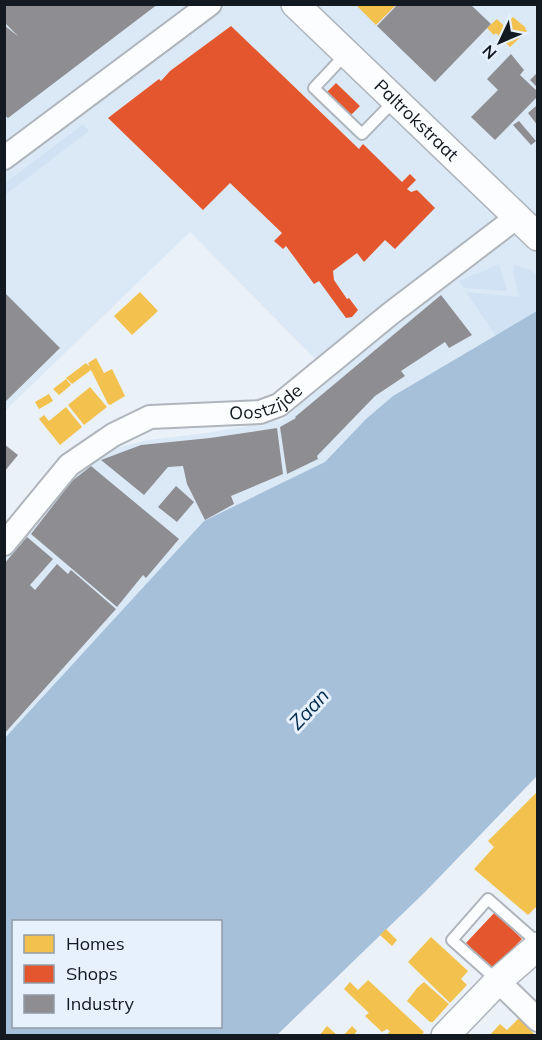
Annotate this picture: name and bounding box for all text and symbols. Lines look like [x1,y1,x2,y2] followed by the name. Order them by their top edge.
[470,12,530,72] north arrow
[478,41,501,64] text: N
[370,74,464,166] street label: Paltrokstraat
[229,379,307,424] street label: Oostzijde
[283,683,334,735] water label: Zaan
[12,920,222,1028] legend
[66,932,125,955] text: Homes
[66,962,118,985] text: Shops
[66,992,135,1015] text: Industry

